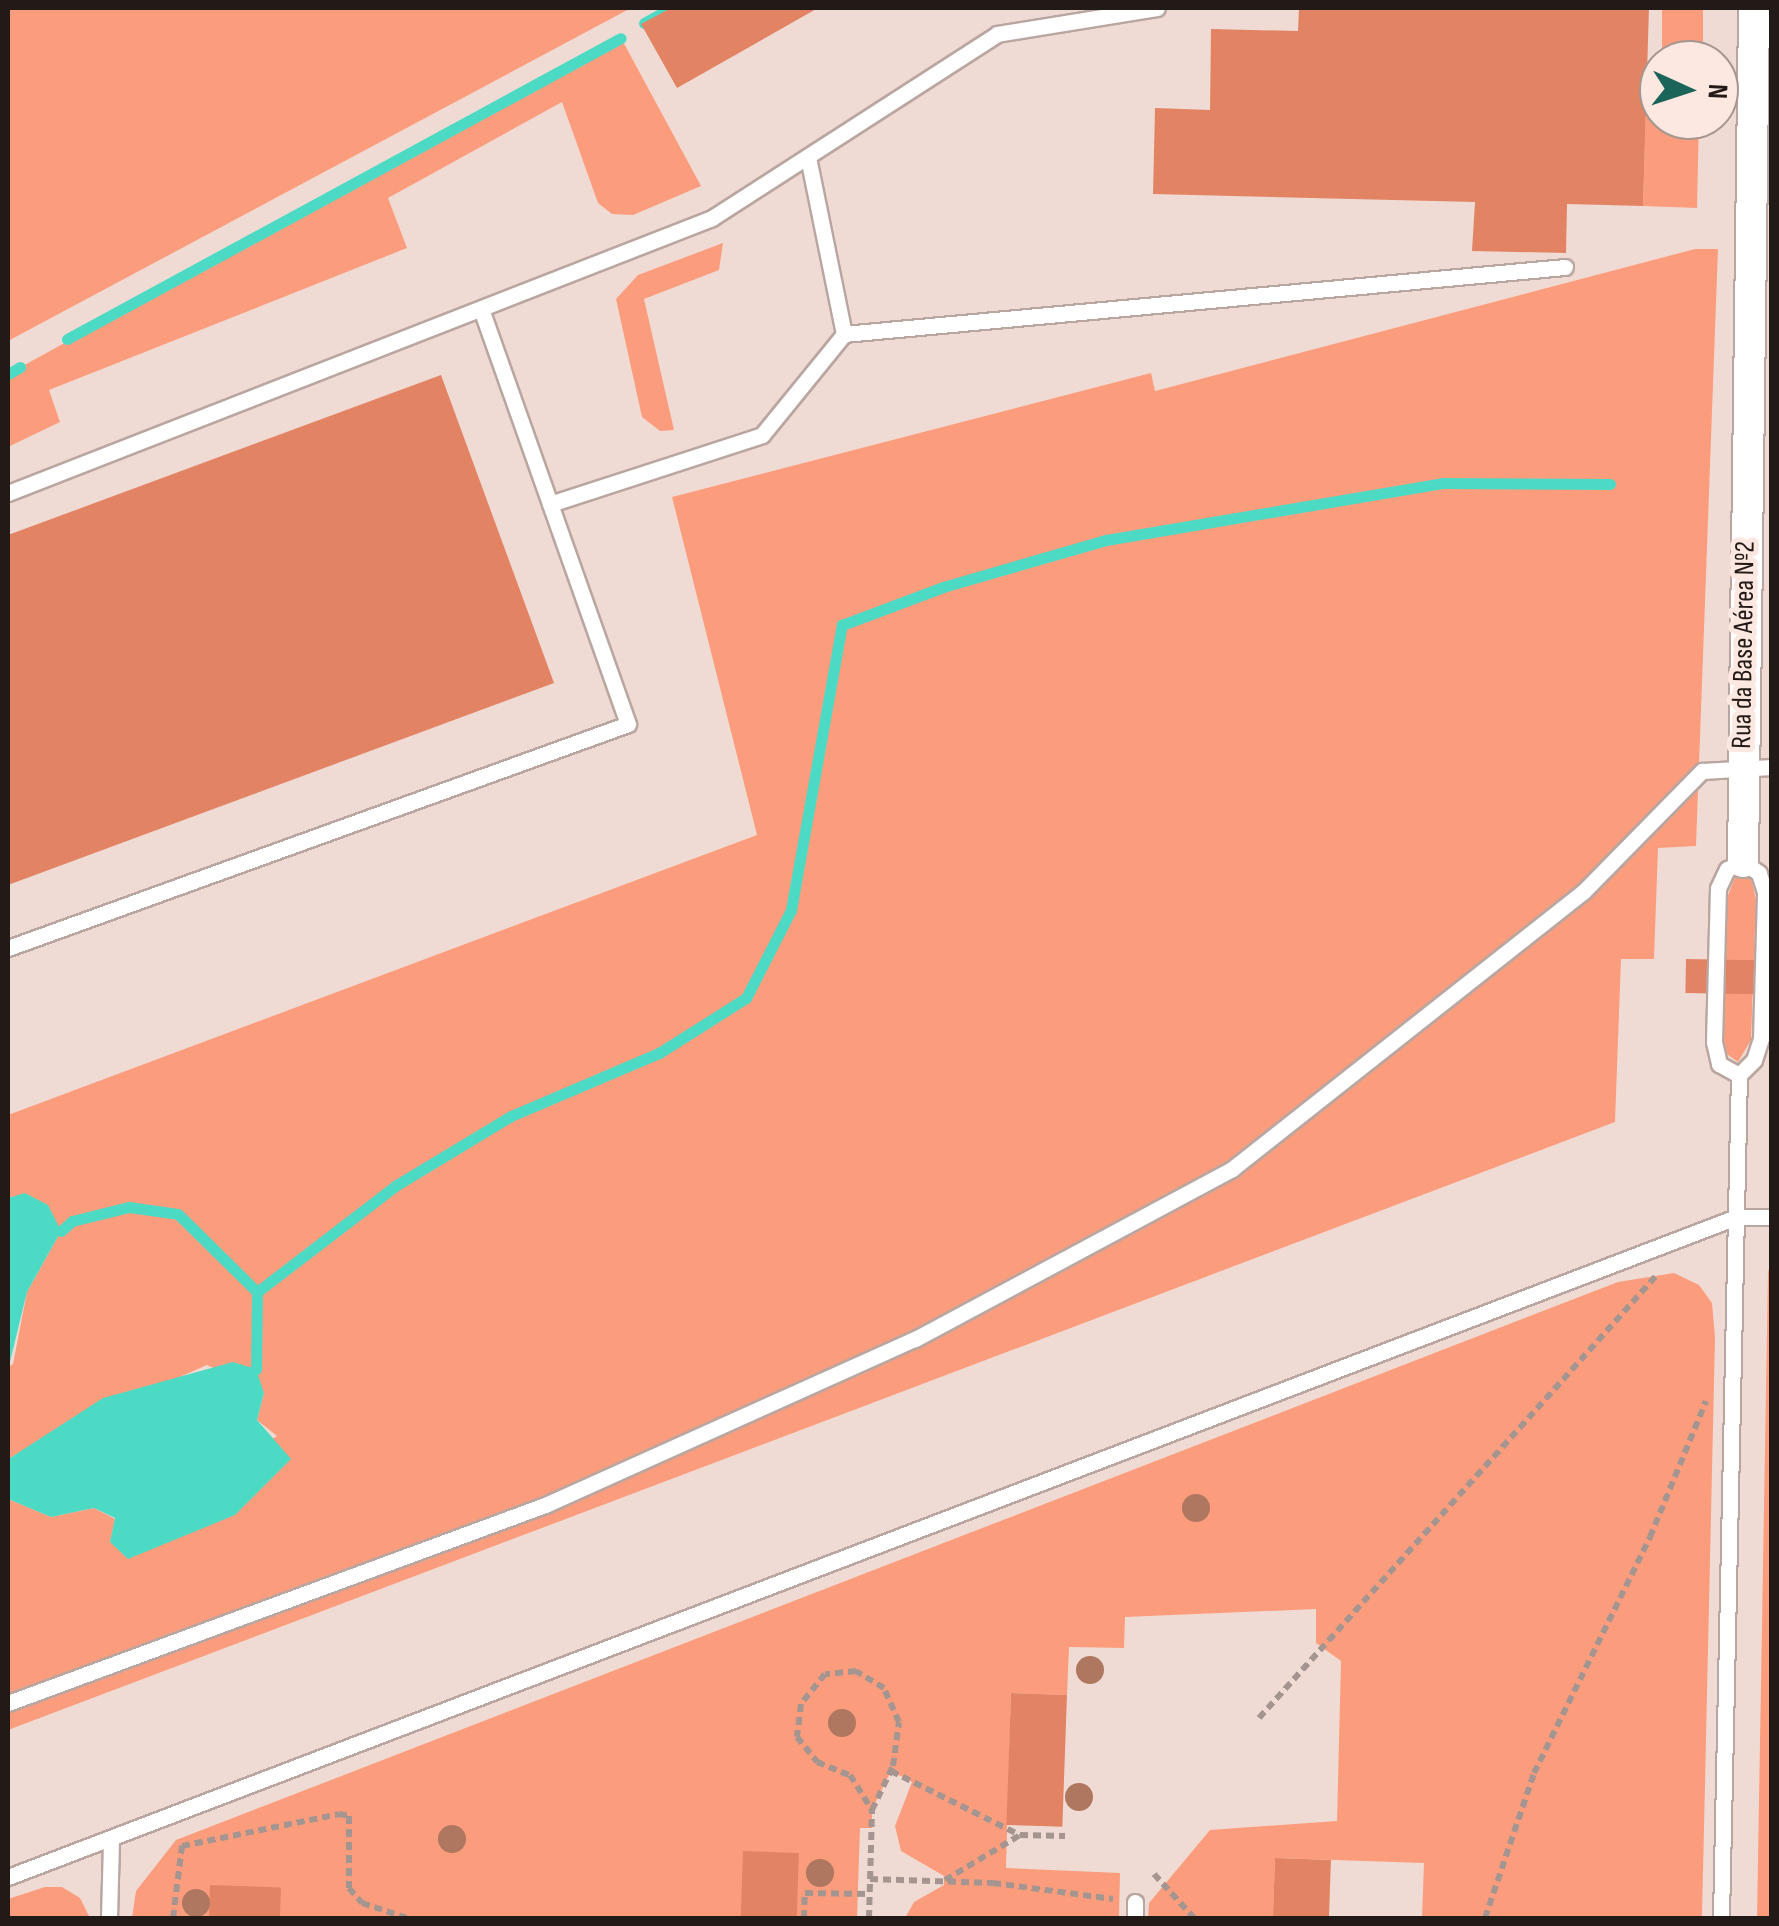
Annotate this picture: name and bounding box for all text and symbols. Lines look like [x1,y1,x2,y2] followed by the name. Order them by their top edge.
[1639,40,1739,140] north arrow
[1701,83,1734,100] text: N
[1725,541,1763,749] street label: Rua da Base Aérea Nº2

